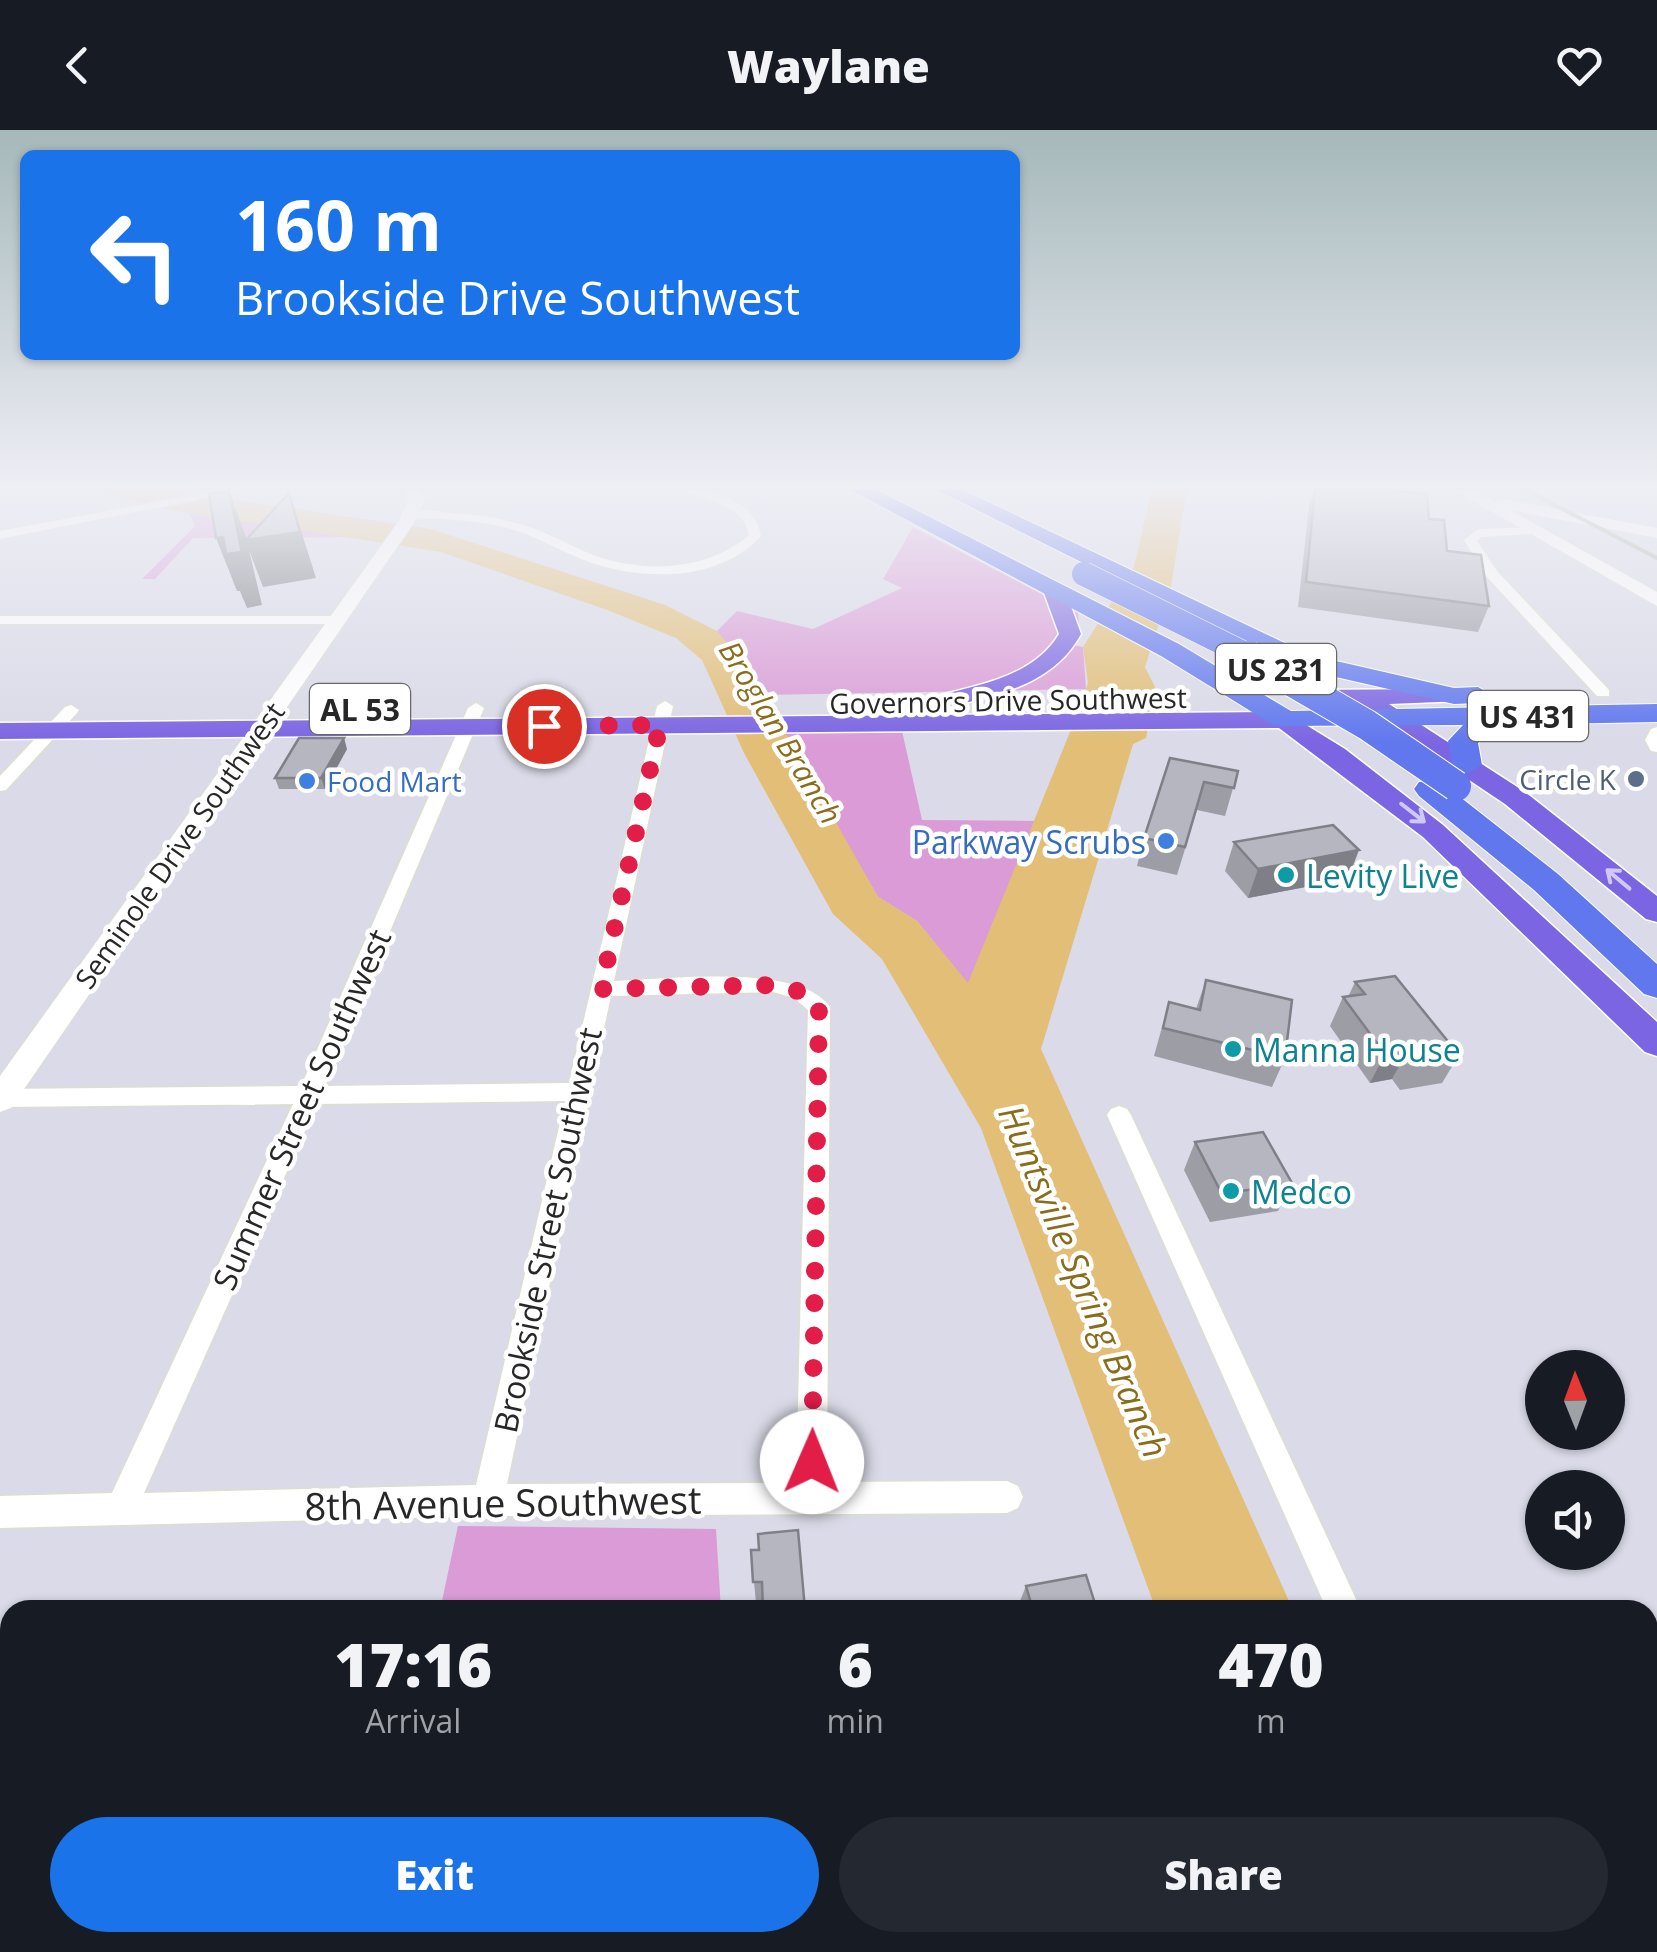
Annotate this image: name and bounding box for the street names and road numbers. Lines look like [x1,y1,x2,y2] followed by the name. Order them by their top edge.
[1216,644,1336,694] road number: US 231
[829,678,1187,722] street label: Governors Drive Southwest
[310,684,410,734] road number: AL 53
[1468,691,1588,741] road number: US 431
[66,694,292,996] street label: Seminole Drive Southwest
[202,922,400,1296] street label: Summer Street Southwest
[483,1024,611,1436] street label: Brookside Street Southwest
[304,1473,702,1531] street label: 8th Avenue Southwest

